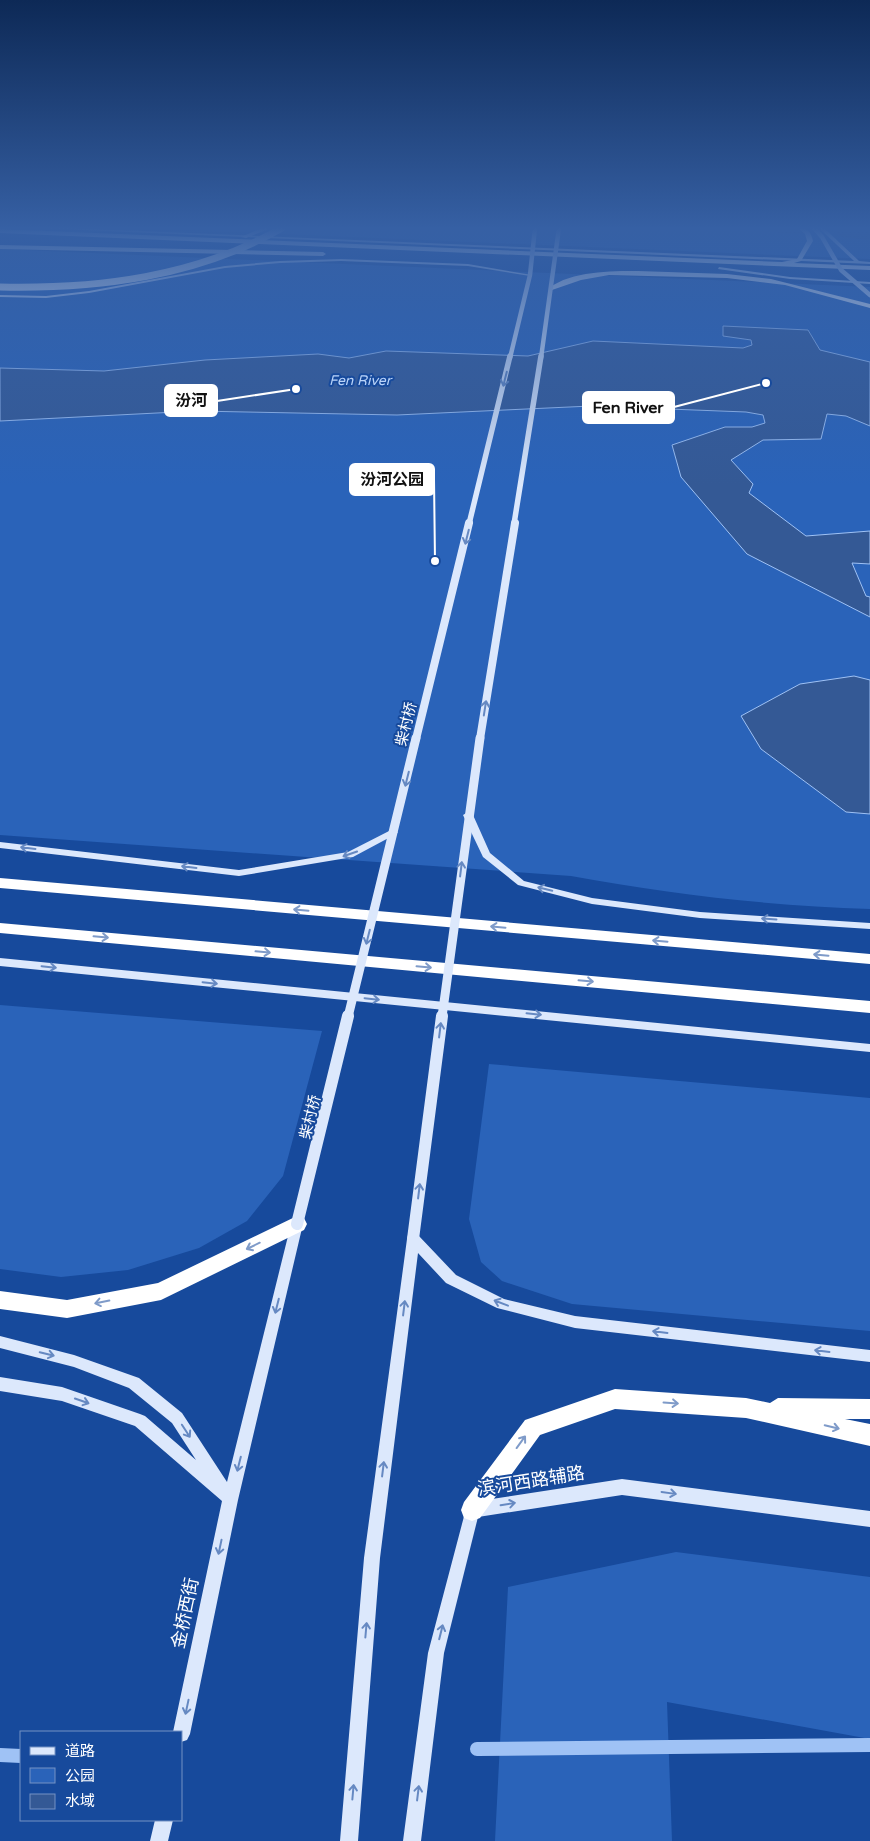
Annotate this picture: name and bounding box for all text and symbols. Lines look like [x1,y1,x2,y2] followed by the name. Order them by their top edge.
[500,370,509,386] one-way arrow
[329,372,393,389] water label: Fen River
[165,385,217,416] callout: 汾河
[175,391,207,411] text: 汾河
[583,392,674,423] callout: Fen River
[593,398,664,418] text: Fen River
[350,464,434,495] callout: 汾河公园
[360,470,424,490] text: 汾河公园
[462,528,471,544] one-way arrow
[392,700,420,748] street label: 柴村桥
[480,700,490,716] one-way arrow
[401,771,411,787] one-way arrow
[20,843,36,853] one-way arrow
[342,849,358,859] one-way arrow
[456,861,466,877] one-way arrow
[182,862,198,872] one-way arrow
[537,884,553,893] one-way arrow
[293,905,309,914] one-way arrow
[761,915,777,924] one-way arrow
[490,922,506,932] one-way arrow
[363,929,372,945] one-way arrow
[93,932,109,942] one-way arrow
[652,936,668,946] one-way arrow
[254,947,270,957] one-way arrow
[814,950,830,960] one-way arrow
[40,962,56,972] one-way arrow
[416,962,432,971] one-way arrow
[578,976,594,986] one-way arrow
[202,978,218,987] one-way arrow
[364,994,380,1003] one-way arrow
[525,1010,541,1019] one-way arrow
[435,1022,445,1038] one-way arrow
[296,1093,324,1141] street label: 柴村桥
[415,1183,425,1199] one-way arrow
[246,1241,261,1251] one-way arrow
[272,1297,281,1313] one-way arrow
[95,1298,111,1307] one-way arrow
[494,1298,509,1307] one-way arrow
[399,1300,409,1316] one-way arrow
[652,1327,668,1337] one-way arrow
[814,1346,830,1356] one-way arrow
[39,1350,55,1359] one-way arrow
[73,1397,89,1406] one-way arrow
[663,1398,679,1408] one-way arrow
[181,1423,191,1437] one-way arrow
[823,1423,839,1432] one-way arrow
[516,1435,526,1449] one-way arrow
[234,1455,243,1471] one-way arrow
[379,1461,389,1477] one-way arrow
[476,1462,586,1500] street label: 滨河西路辅路
[661,1488,677,1498] one-way arrow
[500,1499,516,1509] one-way arrow
[215,1539,224,1555] one-way arrow
[167,1575,203,1651] street label: 金桥西街
[361,1623,371,1639] one-way arrow
[437,1624,446,1640] one-way arrow
[182,1698,191,1714] one-way arrow
[20,1731,182,1821] legend
[65,1742,95,1760] text: 道路
[65,1767,95,1785] text: 公园
[348,1785,357,1801] one-way arrow
[413,1785,423,1801] one-way arrow
[65,1792,95,1810] text: 水域

